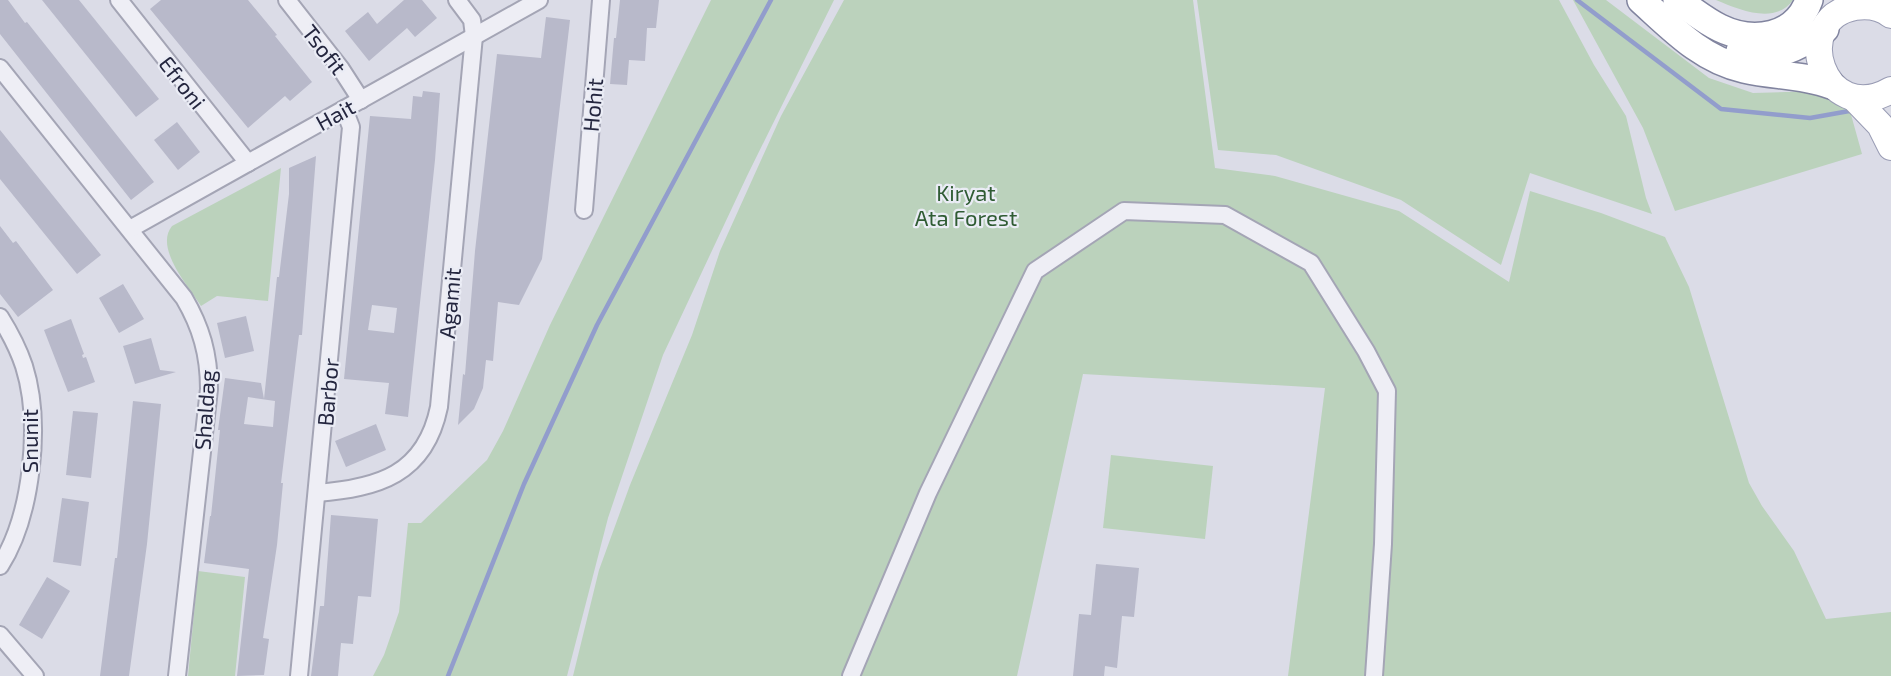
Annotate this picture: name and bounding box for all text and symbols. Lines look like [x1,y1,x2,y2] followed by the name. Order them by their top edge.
[298,19,352,79] street label: Tsofit
[154,50,212,114] street label: Efroni
[577,77,607,133] street label: Hohit
[311,93,359,135] street label: Hait
[915,179,1017,230] park label: Kiryat Ata Forest
[433,266,465,340] street label: Agamit
[311,357,343,427] street label: Barbor
[188,369,220,451] street label: Shaldag
[16,409,42,473] street label: Snunit

